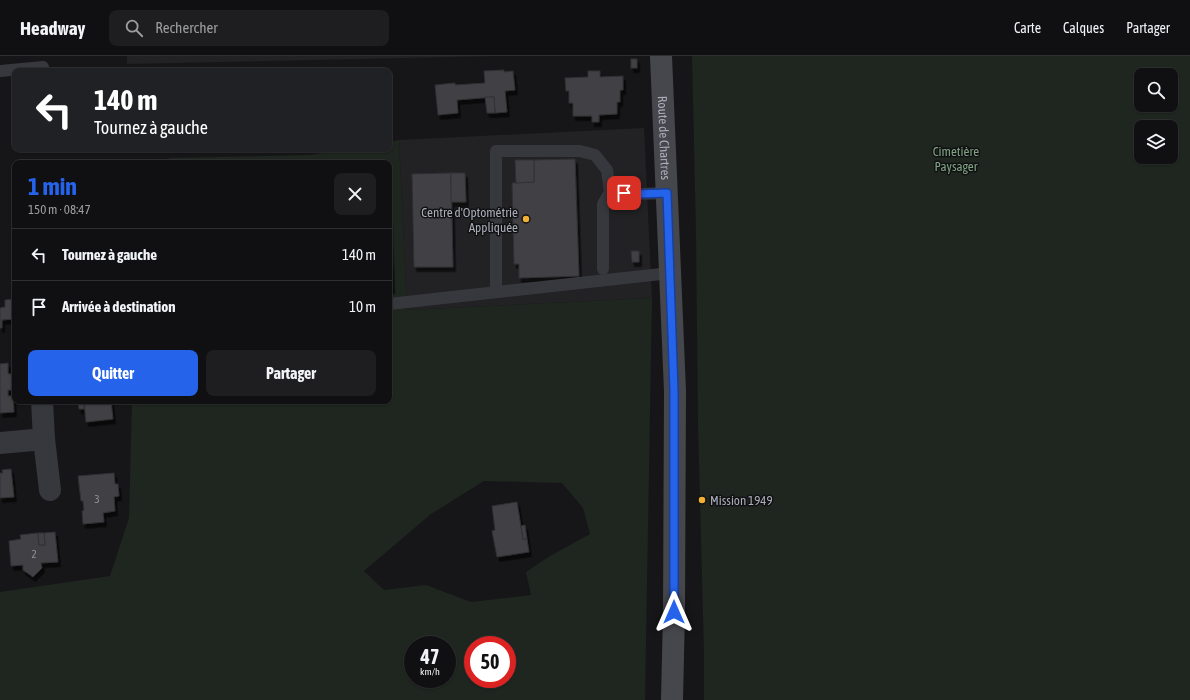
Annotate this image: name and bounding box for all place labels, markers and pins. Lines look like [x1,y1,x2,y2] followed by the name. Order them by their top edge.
[607,176,641,210] pin
[421,205,518,235] place label: Centre d'Optométrie Appliquée
[521,214,531,224] marker: Centre d'Optométrie Appliquée
[710,493,773,508] place label: Mission 1949
[697,495,707,505] marker: Mission 1949

